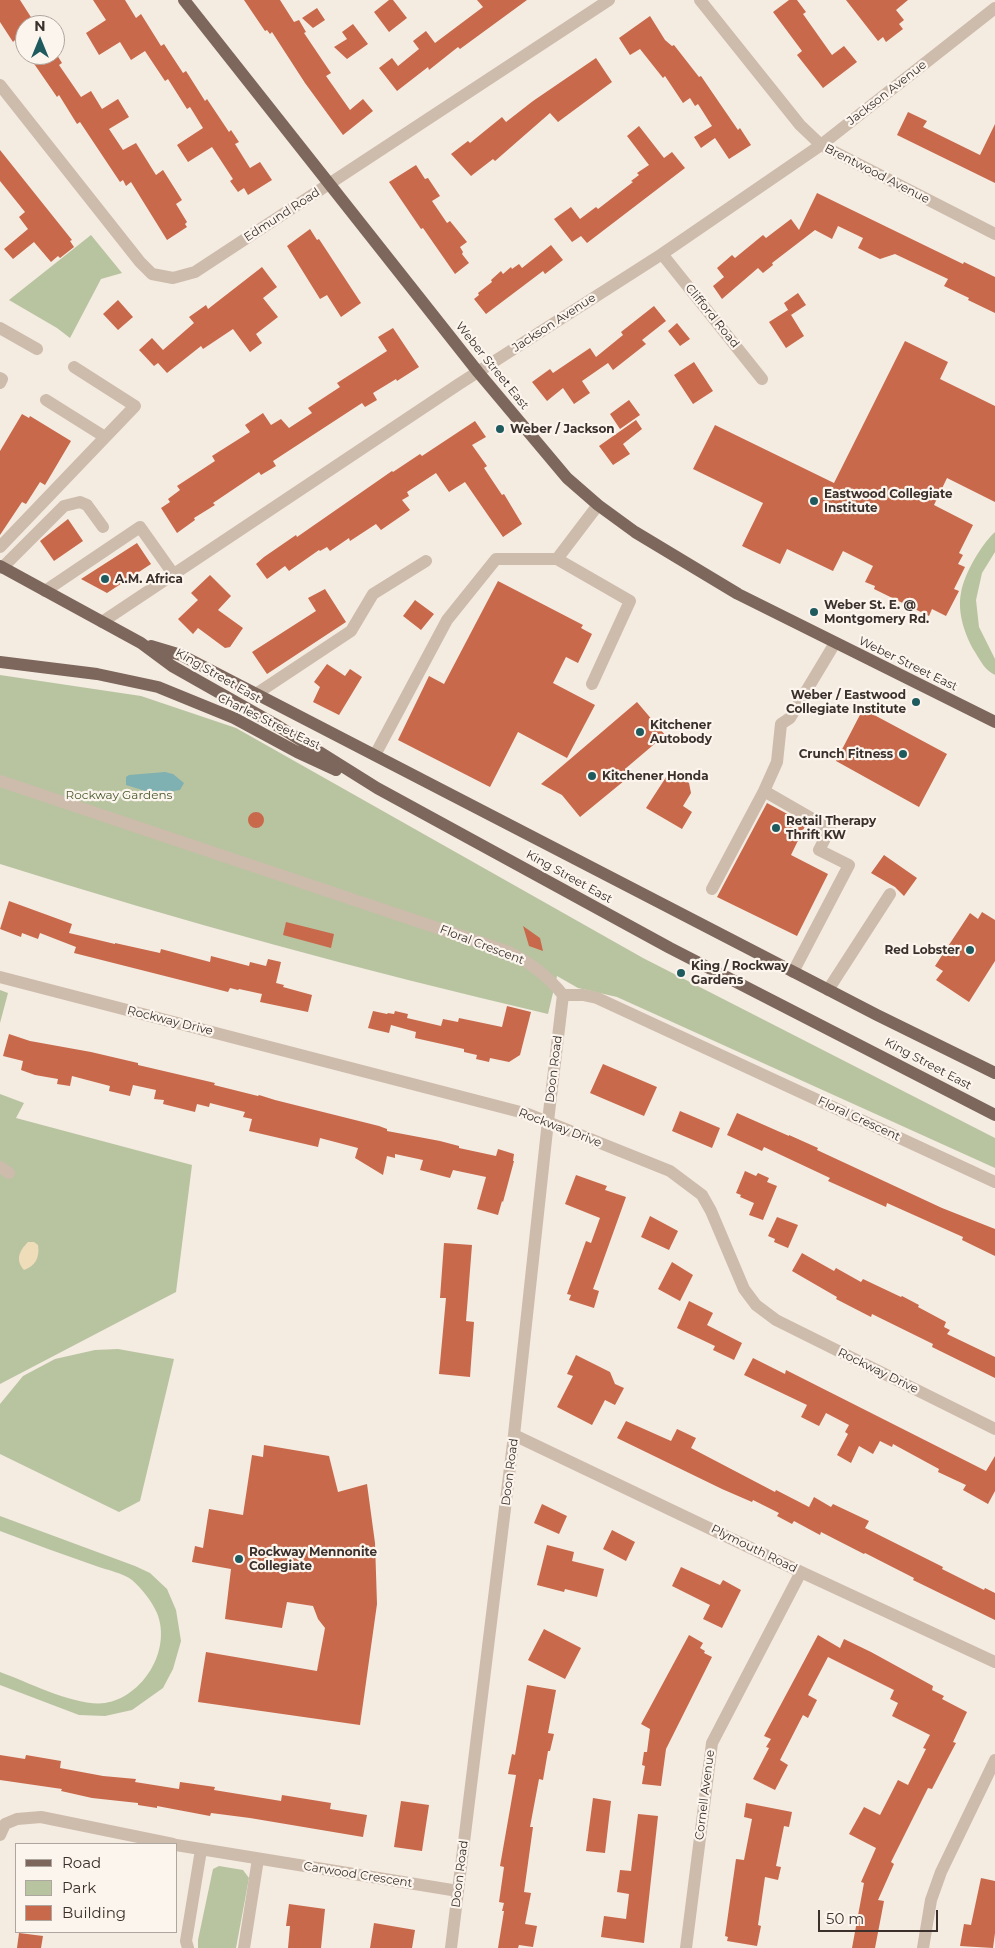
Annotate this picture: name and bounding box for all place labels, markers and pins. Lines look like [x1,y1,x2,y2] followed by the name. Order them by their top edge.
[510,422,615,436] place label: Weber / Jackson
[494,423,506,435] marker: Weber / Jackson
[824,487,952,515] place label: Eastwood Collegiate Institute
[808,495,820,507] marker: Eastwood Collegiate Institute
[115,572,183,586] place label: A.M. Africa
[99,573,111,585] marker: A.M. Africa
[824,598,929,626] place label: Weber St. E. @ Montgomery Rd.
[808,606,820,618] marker: Weber St. E. @ Montgomery Rd.
[786,688,906,716] place label: Weber / Eastwood Collegiate Institute
[910,696,922,708] marker: Weber / Eastwood Collegiate Institute
[650,718,712,746] place label: Kitchener Autobody
[634,726,646,738] marker: Kitchener Autobody
[799,747,893,761] place label: Crunch Fitness
[897,748,909,760] marker: Crunch Fitness
[602,769,709,783] place label: Kitchener Honda
[586,770,598,782] marker: Kitchener Honda
[786,814,876,842] place label: Retail Therapy Thrift KW
[770,822,782,834] marker: Retail Therapy Thrift KW
[884,943,960,957] place label: Red Lobster
[964,944,976,956] marker: Red Lobster
[691,959,788,987] place label: King / Rockway Gardens
[675,967,687,979] marker: King / Rockway Gardens
[249,1545,377,1573] place label: Rockway Mennonite Collegiate
[233,1553,245,1565] marker: Rockway Mennonite Collegiate

